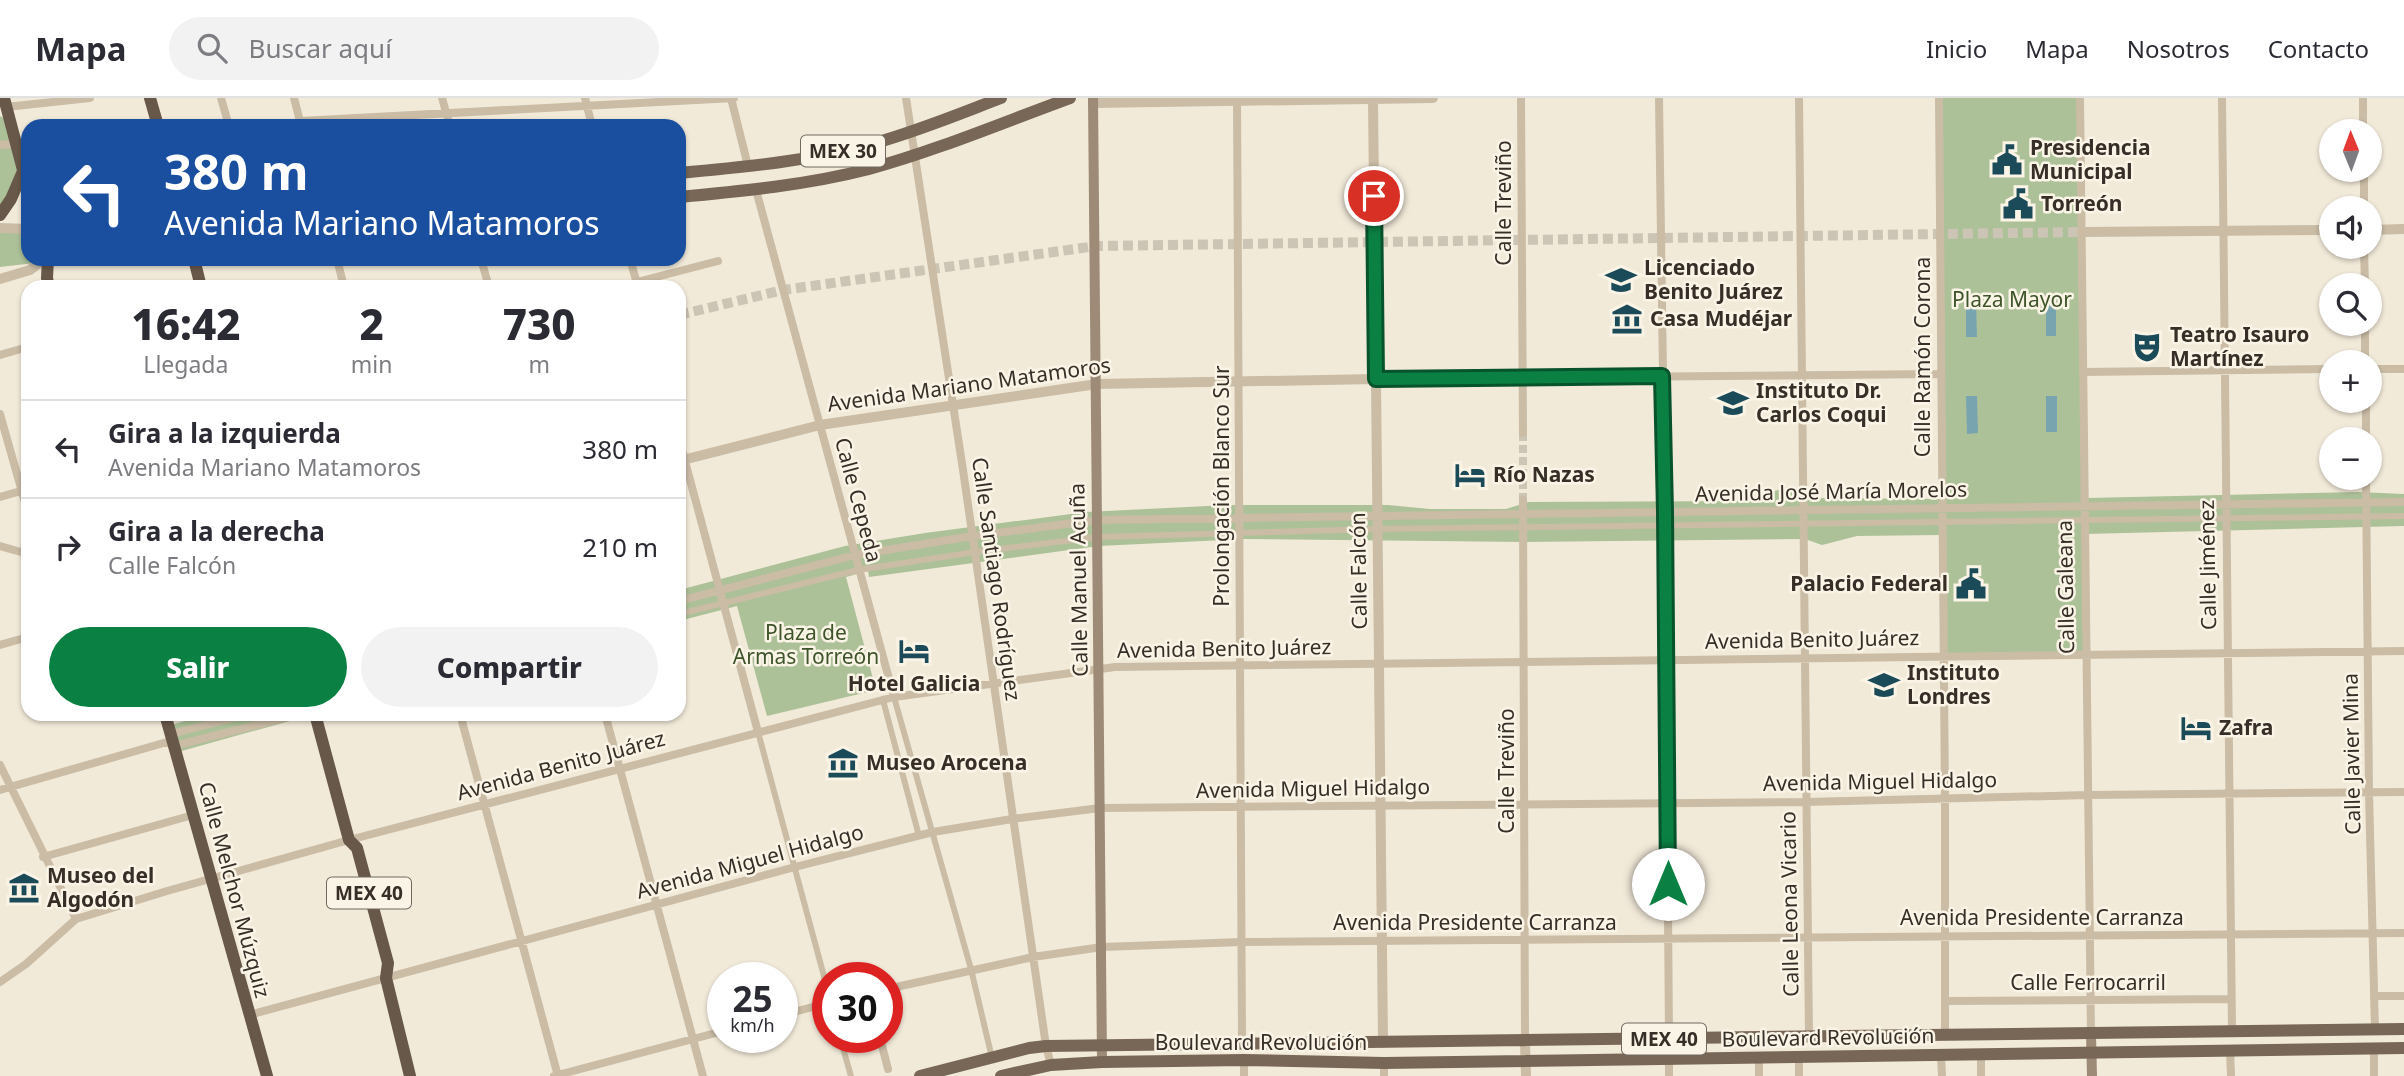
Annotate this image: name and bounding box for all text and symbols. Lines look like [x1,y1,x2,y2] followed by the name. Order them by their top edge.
[169,17,659,80] search box
[35,26,127,71] text: Mapa
[193,29,231,67] icon: search
[249,30,392,66] text: Buscar aquí
[1926,32,1987,65] text: Inicio
[2025,32,2089,65] text: Mapa
[2127,32,2230,65] text: Nosotros
[2268,32,2369,65] text: Contacto
[2319,119,2382,182] north arrow
[2319,119,2382,490] map controls
[2030,133,2151,185] place label: Presidencia Municipal
[801,136,885,166] road number: MEX 30
[164,138,309,204] text: 380 m
[1489,140,1517,266] street label: Calle Treviño
[1990,143,2024,177] public building icon: Presidencia Municipal
[49,147,140,238] icon: left
[1344,166,1404,226] pin
[1355,177,1393,215] icon: arrive
[2001,187,2035,221] public building icon: Torreón
[2041,189,2122,217] place label: Torreón
[2319,196,2382,259] button: sound
[164,201,600,244] text: Avenida Mariano Matamoros
[1644,253,1783,305] place label: Licenciado Benito Juárez
[1908,257,1936,457] street label: Calle Ramón Corona
[1604,263,1638,297] school or university icon: Licenciado Benito Juárez
[2319,273,2382,336] button: search
[1952,285,2072,313] park label: Plaza Mayor
[131,295,240,352] text: 16:42
[359,295,384,352] text: 2
[503,295,576,352] text: 730
[1610,302,1644,336] museum icon: Casa Mudéjar
[1650,304,1793,332] place label: Casa Mudéjar
[2170,320,2309,372] place label: Teatro Isauro Martínez
[2130,330,2164,364] theatre icon: Teatro Isauro Martínez
[143,348,228,380] text: Llegada
[351,348,392,380] text: min
[528,348,550,380] text: m
[825,350,1112,418] street label: Avenida Mariano Matamoros
[2319,350,2382,413] button: +
[1207,365,1235,607] street label: Prolongación Blanco Sur
[1756,376,1887,428] place label: Instituto Dr. Carlos Coqui
[1716,386,1750,420] school or university icon: Instituto Dr. Carlos Coqui
[108,415,341,451] text: Gira a la izquierda
[2319,427,2382,490] button: −
[49,430,87,468] icon: left
[582,431,658,467] text: 380 m
[829,434,889,565] street label: Calle Cepeda
[108,451,421,483] text: Avenida Mariano Matamoros
[966,455,1028,702] street label: Calle Santiago Rodríguez
[1453,458,1487,492] hotel icon: Río Nazas
[1493,460,1595,488] place label: Río Nazas
[1695,475,1967,507] street label: Avenida José María Morelos
[1062,483,1094,677] street label: Calle Manuel Acuña
[2192,500,2222,630] street label: Calle Jiménez
[1343,512,1373,630] street label: Calle Falcón
[108,513,325,549] text: Gira a la derecha
[2050,520,2080,654] street label: Calle Galeana
[49,528,87,566] icon: right
[582,529,658,565] text: 210 m
[108,549,236,581] text: Calle Falcón
[1954,567,1988,601] public building icon: Palacio Federal
[1790,569,1948,597] place label: Palacio Federal
[733,618,879,670] park label: Plaza de Armas Torreón
[1705,623,1920,655] street label: Avenida Benito Juárez
[49,627,347,707] button: Salir
[361,627,658,707] button: Compartir
[1117,632,1332,664] street label: Avenida Benito Juárez
[897,634,931,668] hotel icon: Hotel Galicia
[1907,658,2000,710] place label: Instituto Londres
[1867,668,1901,702] school or university icon: Instituto Londres
[848,669,980,697] place label: Hotel Galicia
[2336,673,2366,835] street label: Calle Javier Mina
[1492,708,1520,834] street label: Calle Treviño
[2179,711,2213,745] hotel icon: Zafra
[2219,713,2273,741] place label: Zafra
[454,724,668,806] street label: Avenida Benito Juárez
[826,746,860,780] museum icon: Museo Arocena
[866,748,1027,776] place label: Museo Arocena
[1763,765,1997,797] street label: Avenida Miguel Hidalgo
[1196,772,1430,804] street label: Avenida Miguel Hidalgo
[193,779,277,1001] street label: Calle Melchor Múzquiz
[1773,811,1805,997] street label: Calle Leona Vicario
[633,817,867,905] street label: Avenida Miguel Hidalgo
[1631,847,1705,921] position arrow
[47,861,154,913] place label: Museo del Algodón
[7,871,41,905] museum icon: Museo del Algodón
[327,878,411,908] road number: MEX 40
[1900,903,2184,931] street label: Avenida Presidente Carranza
[1333,908,1617,936] street label: Avenida Presidente Carranza
[812,962,903,1053] speed limit sign: 30
[2010,968,2166,996] street label: Calle Ferrocarril
[732,975,773,1022] text: 25
[730,1013,775,1037] text: km/h
[1721,1021,1935,1053] street label: Boulevard Revolución
[1622,1023,1706,1054] road number: MEX 40
[1155,1028,1367,1056] street label: Boulevard Revolución

